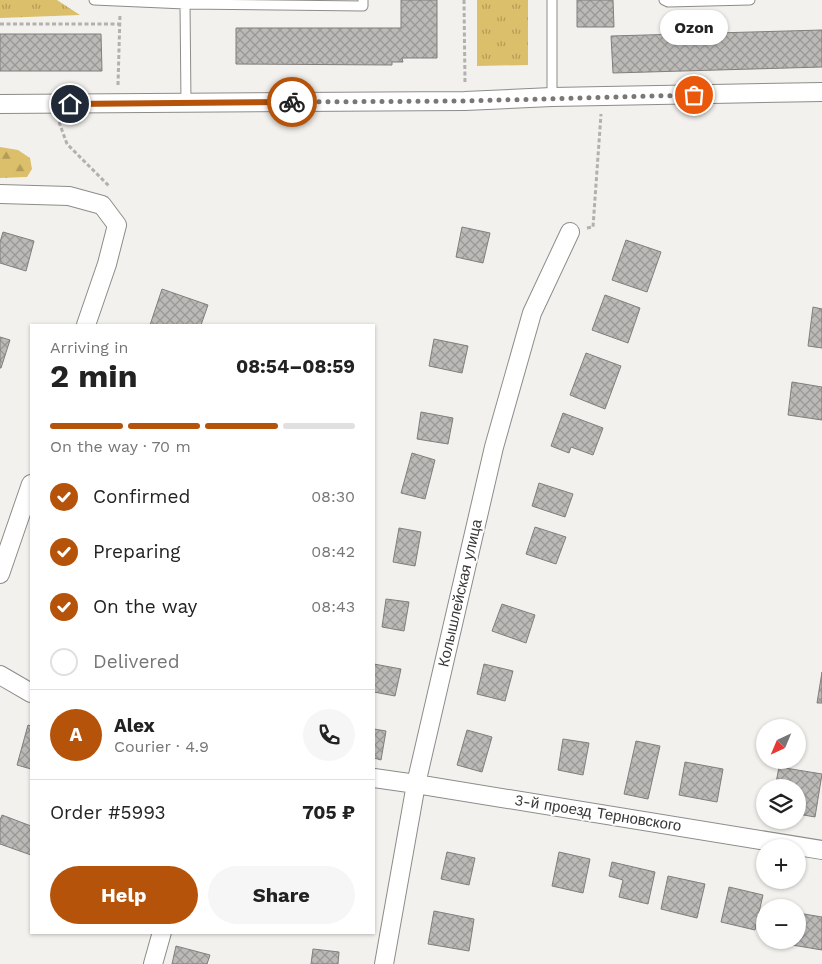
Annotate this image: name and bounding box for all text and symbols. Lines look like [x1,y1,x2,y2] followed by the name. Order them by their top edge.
[660,10,728,45] callout: Ozon
[674,18,714,37] text: Ozon
[673,74,715,116] pin
[267,77,317,127] courier
[680,81,708,109] icon: bag
[49,83,91,125] pin
[278,88,306,116] icon: bike
[56,90,84,118] icon: home
[50,338,128,357] text: Arriving in
[236,355,355,378] text: 08:54–08:59
[50,357,138,395] text: 2 min
[50,437,191,456] text: On the way · 70 m
[50,483,78,511] icon: check
[93,485,190,508] text: Confirmed
[311,487,355,506] text: 08:30
[434,517,486,669] street label: Колышлейская улица
[50,538,78,566] icon: check
[93,540,180,563] text: Preparing
[311,542,355,561] text: 08:42
[50,593,78,621] icon: check
[93,595,197,618] text: On the way
[311,597,355,616] text: 08:43
[93,650,180,673] text: Delivered
[303,709,355,761] button: phone
[114,714,155,737] text: Alex
[756,719,806,769] north arrow
[756,719,806,949] map controls
[70,723,82,746] text: A
[114,737,209,756] text: Courier · 4.9
[756,779,806,829] button: layers
[513,791,683,835] street label: 3-й проезд Терновского
[50,801,166,824] text: Order #5993
[302,801,355,824] text: 705 ₽
[756,839,806,889] button: +
[50,866,198,924] button: Help
[208,866,355,924] button: Share
[756,899,806,949] button: −

